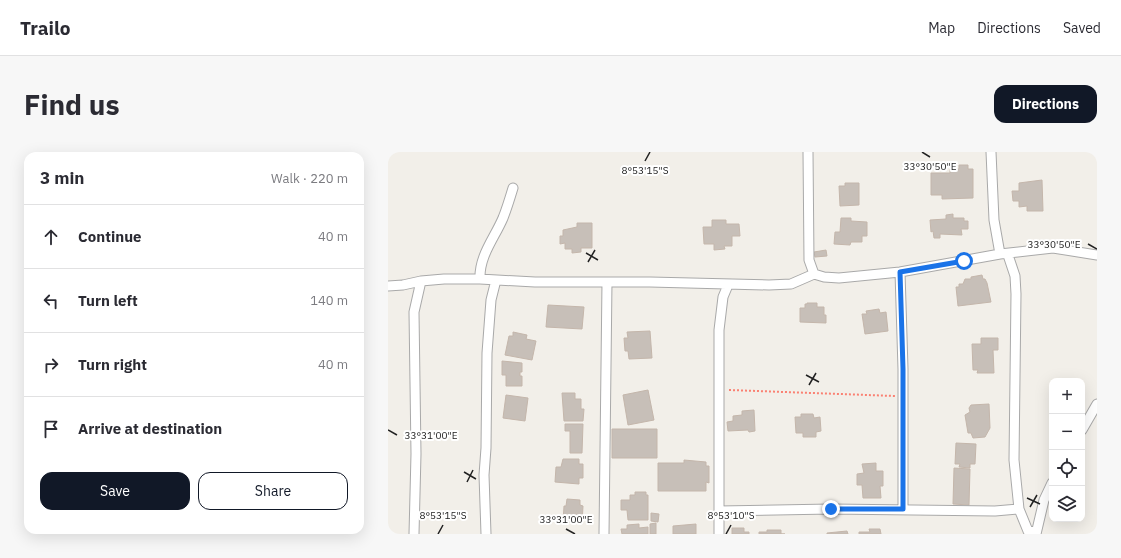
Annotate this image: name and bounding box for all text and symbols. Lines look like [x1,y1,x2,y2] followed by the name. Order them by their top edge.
[20,16,70,40] text: Trailo
[928,19,955,37] text: Map
[977,19,1041,37] text: Directions
[1063,19,1101,37] text: Saved
[994,85,1097,123] button: Directions
[24,86,120,123] text: Find us
[903,160,957,173] text: 33°30'50"E
[621,164,669,177] text: 8°53'15"S
[40,167,84,189] text: 3 min
[271,170,348,187] text: Walk · 220 m
[40,226,62,248] icon: ahead
[78,227,142,246] text: Continue
[318,228,348,245] text: 40 m
[1027,238,1081,251] text: 33°30'50"E
[955,252,973,270] route start
[40,290,62,312] icon: left
[78,291,138,310] text: Turn left
[310,292,348,309] text: 140 m
[40,354,62,376] icon: right
[78,355,147,374] text: Turn right
[318,356,348,373] text: 40 m
[1049,378,1085,522] map controls
[1049,378,1085,414] button: +
[1049,414,1085,450] button: −
[40,418,62,440] icon: arrive
[78,419,222,438] text: Arrive at destination
[404,429,458,442] text: 33°31'00"E
[1049,450,1085,486] button: locate
[40,472,190,510] button: Save
[198,472,348,510] button: Share
[1049,486,1085,522] button: layers
[822,500,840,518] route end
[419,509,467,522] text: 8°53'15"S
[707,509,755,522] text: 8°53'10"S
[539,513,593,526] text: 33°31'00"E

